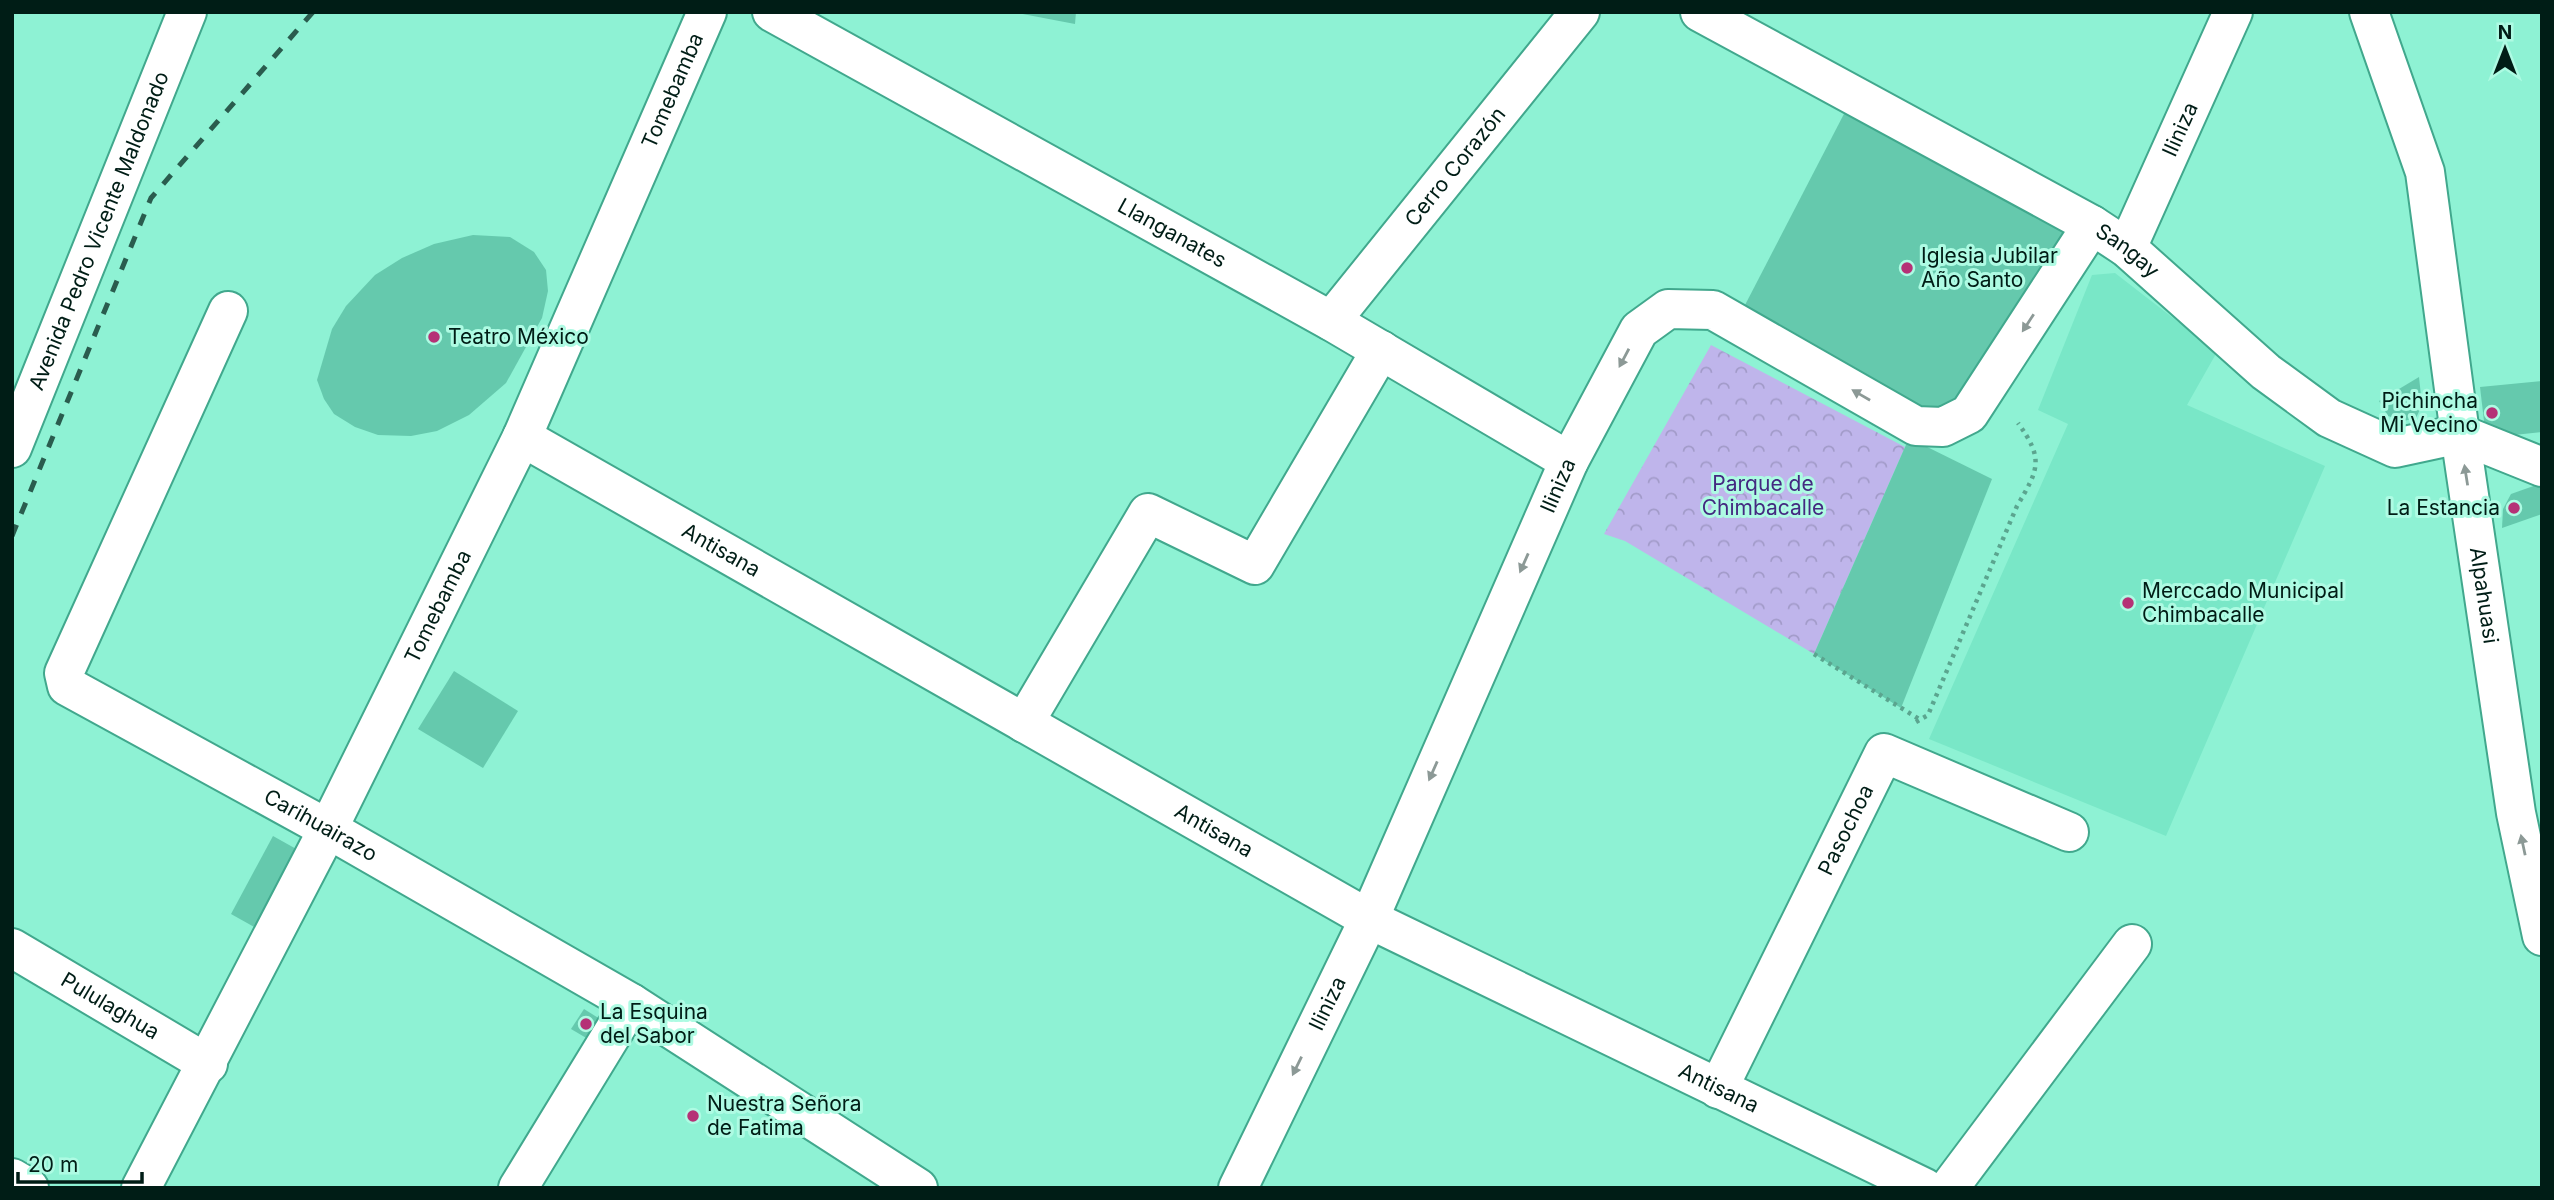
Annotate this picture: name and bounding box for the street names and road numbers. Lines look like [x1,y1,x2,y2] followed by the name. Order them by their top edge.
[636,29,708,152] street label: Tomebamba
[24,68,174,394] street label: Avenida Pedro Vicente Maldonado
[2157,98,2203,160] street label: Iliniza
[1399,102,1510,231] street label: Cerro Corazón
[1114,193,1231,273] street label: Llanganates
[2091,218,2165,283] street label: Sangay
[1535,455,1581,517] street label: Iliniza
[678,518,765,582] street label: Antisana
[2465,545,2504,645] street label: Alpahuasi
[399,546,476,667] street label: Tomebamba
[1813,780,1878,879] street label: Pasochoa
[260,783,382,867] street label: Carihuairazo
[1171,798,1258,862] street label: Antisana
[57,967,164,1044] street label: Pululaghua
[1304,972,1351,1034] street label: Iliniza
[1675,1058,1763,1118] street label: Antisana

